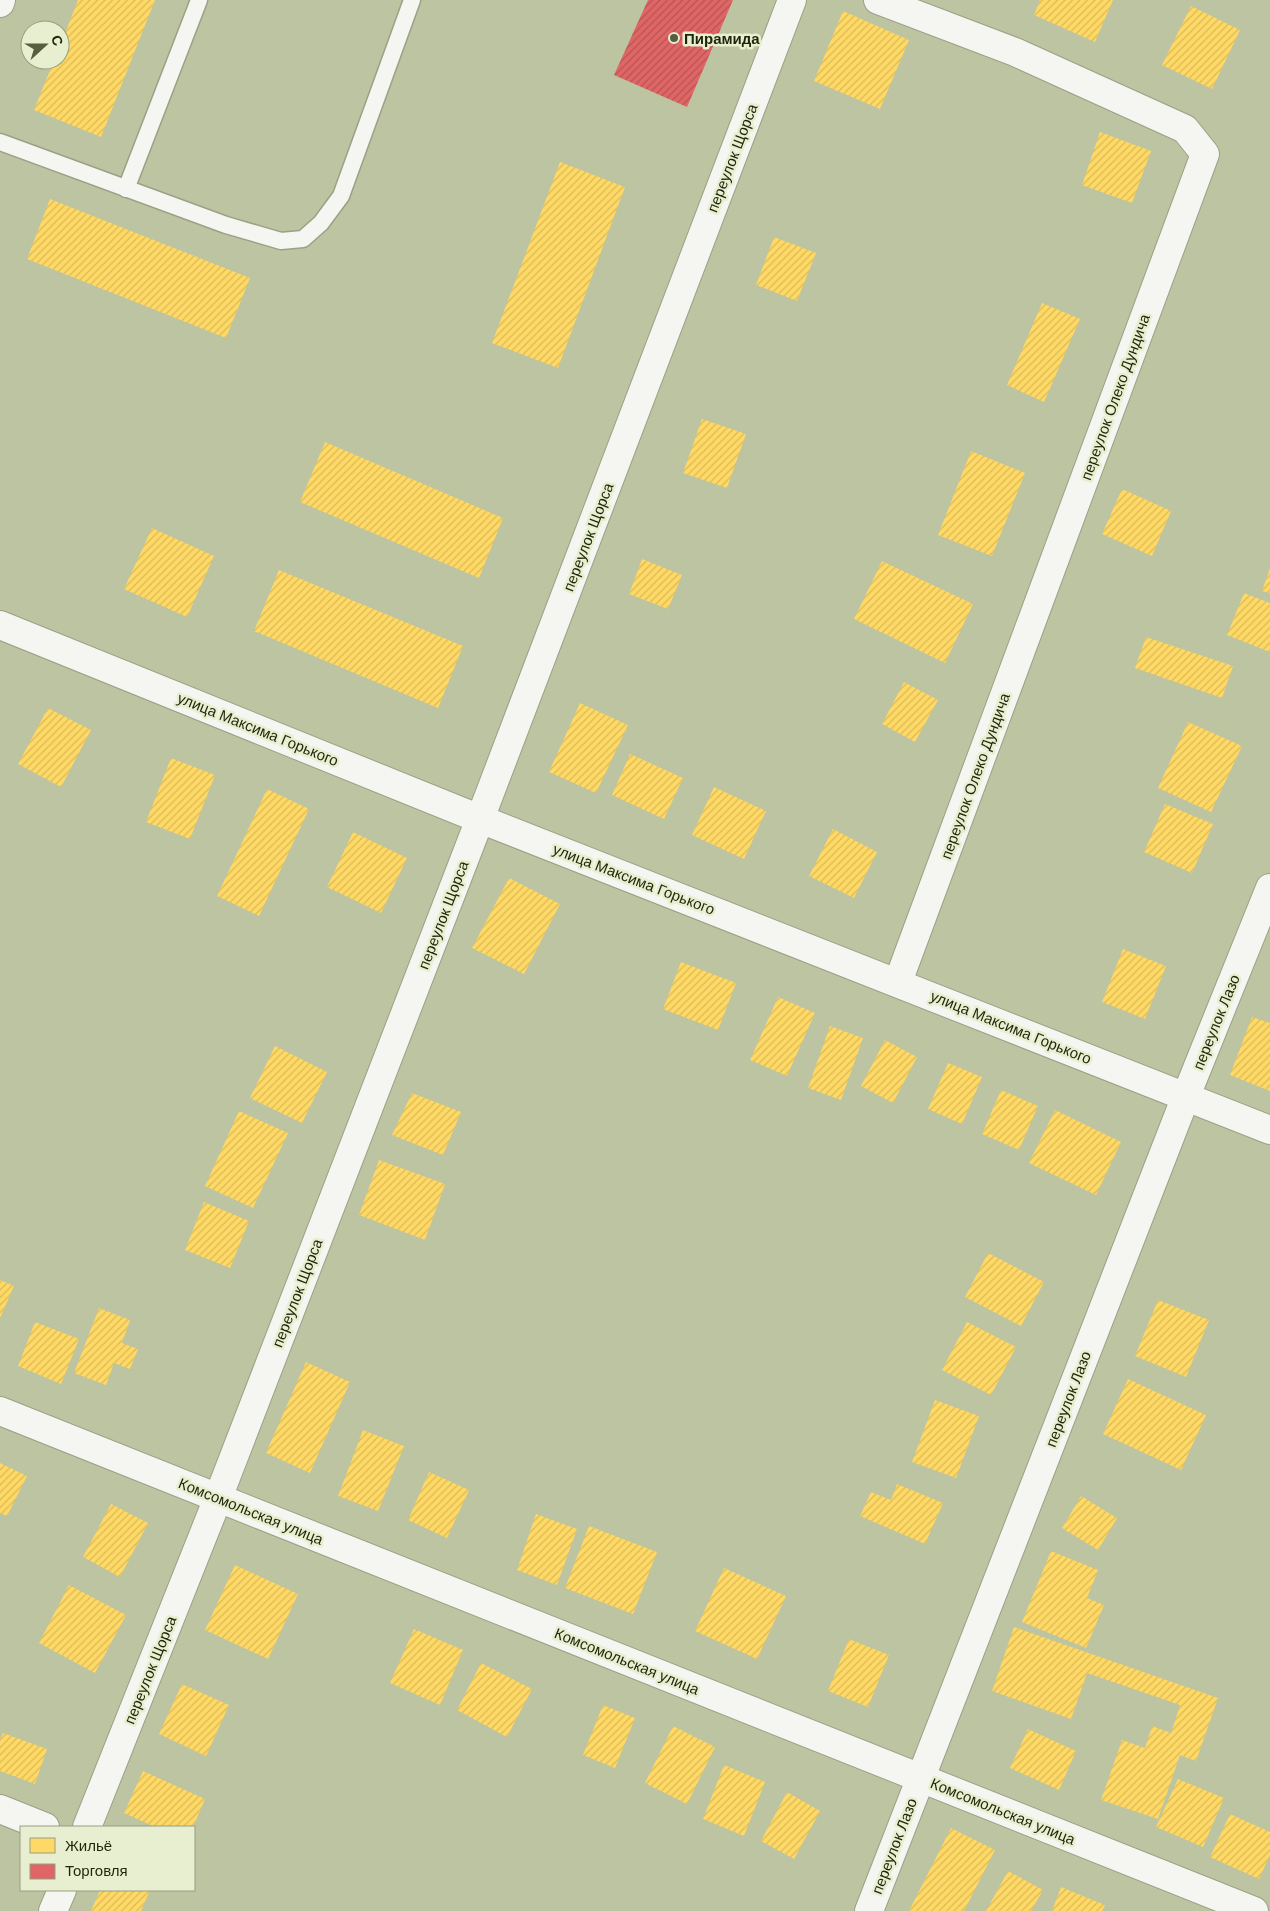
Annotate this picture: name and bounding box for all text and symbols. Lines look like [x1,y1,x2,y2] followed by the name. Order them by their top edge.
[20,20,70,70] north arrow
[684,30,760,47] place label: Пирамида
[668,32,680,44] marker: Пирамида
[48,33,66,48] text: С
[704,101,761,215] street label: переулок Щорса
[1077,311,1153,482] street label: переулок Олеко Дундича
[560,480,617,594] street label: переулок Щорса
[175,689,341,769] street label: улица Максима Горького
[937,690,1013,861] street label: переулок Олеко Дундича
[551,840,717,918] street label: улица Максима Горького
[415,858,472,972] street label: переулок Щорса
[1189,972,1243,1072] street label: переулок Лазо
[928,987,1094,1067] street label: улица Максима Горького
[269,1236,326,1350] street label: переулок Щорса
[1042,1349,1094,1449] street label: переулок Лазо
[176,1474,326,1548] street label: Комсомольская улица
[121,1613,180,1726] street label: переулок Щорса
[552,1624,702,1698] street label: Комсомольская улица
[928,1774,1078,1848] street label: Комсомольская улица
[868,1796,920,1896] street label: переулок Лазо
[20,1826,195,1891] legend
[65,1837,112,1854] text: Жильё
[65,1862,128,1879] text: Торговля

